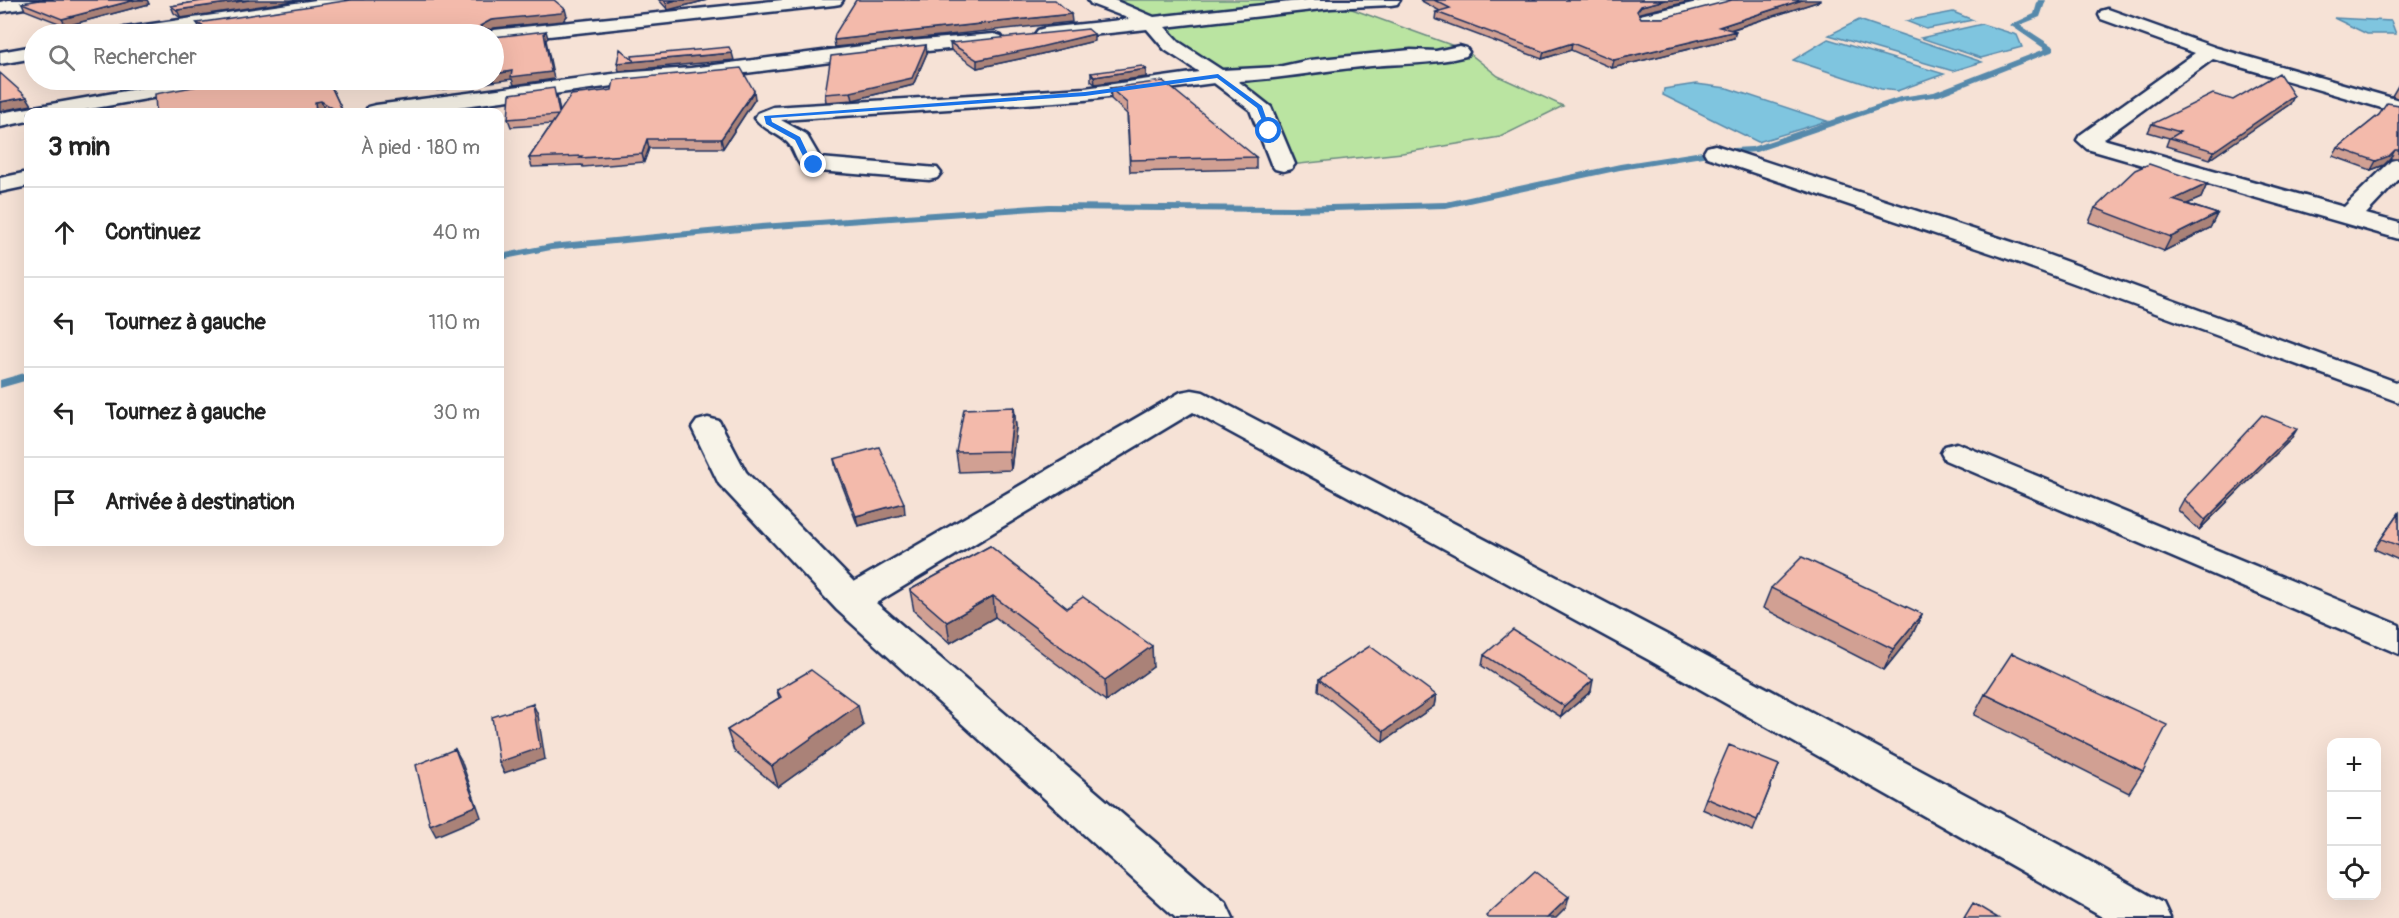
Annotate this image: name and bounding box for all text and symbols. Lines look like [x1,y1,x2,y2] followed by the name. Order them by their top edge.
[24,24,504,90] search box
[45,41,78,74] icon: search
[93,43,197,71] text: Rechercher
[1255,117,1281,143] route start
[48,131,110,163] text: 3 min
[361,135,480,160] text: À pied · 180 m
[800,151,826,177] route end
[48,216,81,249] icon: ahead
[105,218,201,246] text: Continuez
[433,220,480,245] text: 40 m
[48,306,81,339] icon: left
[105,308,266,336] text: Tournez à gauche
[429,310,480,335] text: 110 m
[48,396,81,429] icon: left
[105,398,266,426] text: Tournez à gauche
[433,400,480,425] text: 30 m
[48,486,81,519] icon: arrive
[105,488,295,516] text: Arrivée à destination
[2327,738,2381,900] map controls
[2327,738,2381,792] button: +
[2327,792,2381,846] button: −
[2327,846,2381,900] button: locate

